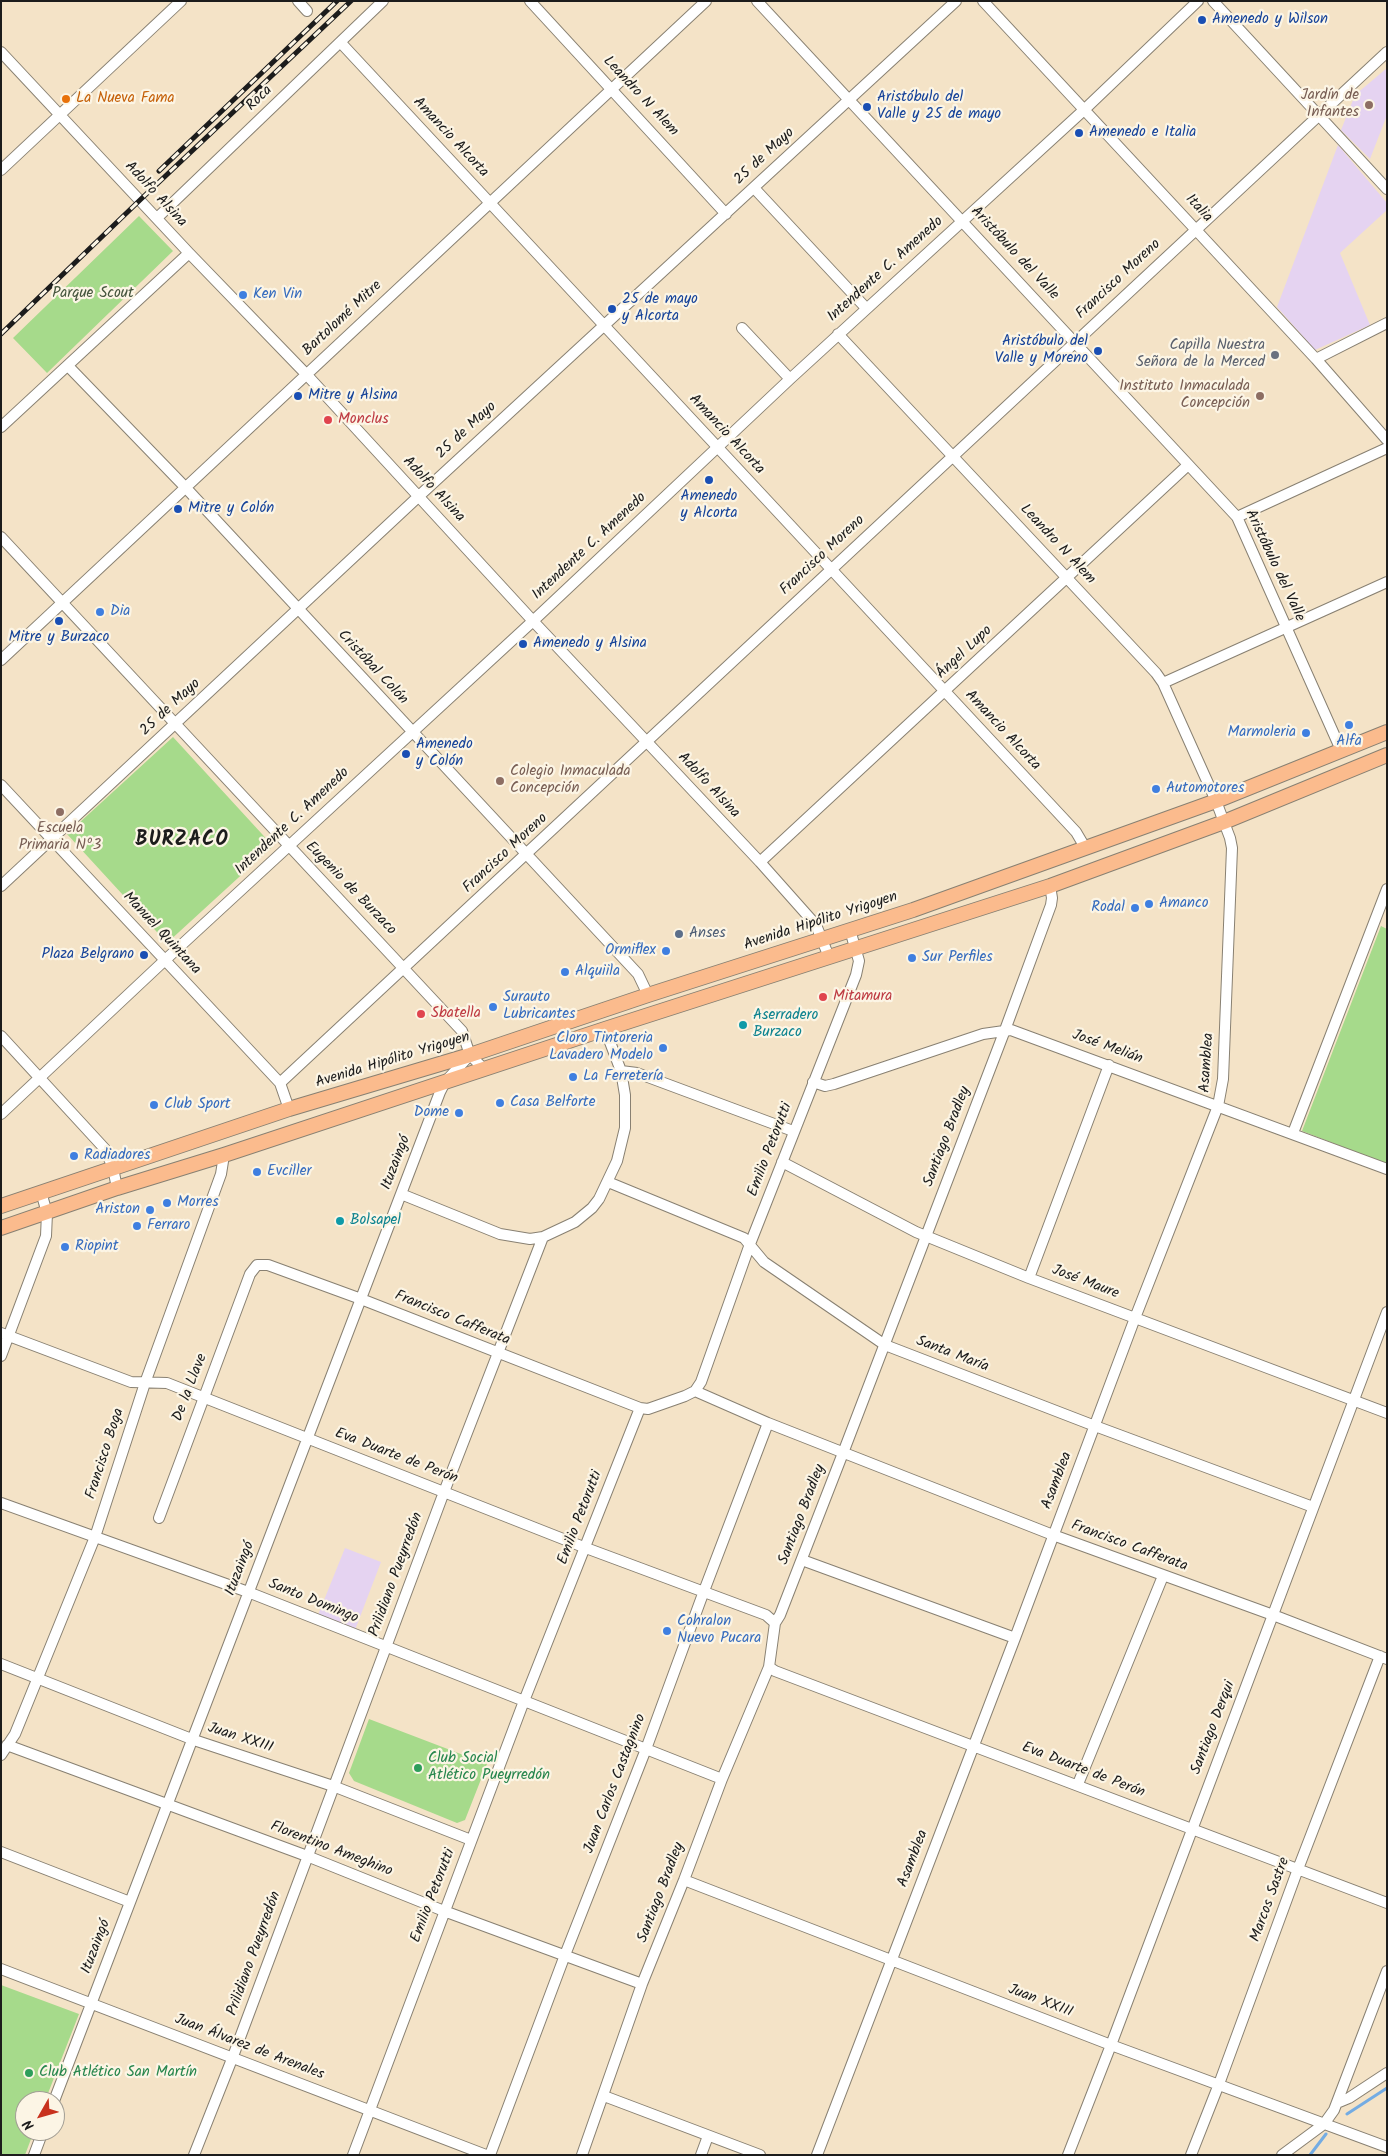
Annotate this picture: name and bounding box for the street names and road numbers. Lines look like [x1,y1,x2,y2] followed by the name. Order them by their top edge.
[598,53,682,141] street label: Leandro N Alem
[243,82,277,116] street label: Roca
[408,94,492,182] street label: Amancio Alcorta
[731,125,799,189] street label: 25 de Mayo
[120,158,190,232] street label: Adolfo Alsina
[1181,191,1215,227] street label: Italia
[966,204,1062,304] street label: Aristóbulo del Valle
[824,213,948,327] street label: Intendente C. Amenedo
[1073,236,1165,324] street label: Francisco Moreno
[300,278,386,360] street label: Bartolomé Mitre
[684,391,768,479] street label: Amancio Alcorta
[433,399,501,463] street label: 25 de Mayo
[398,453,468,527] street label: Adolfo Alsina
[529,489,651,605] street label: Intendente C. Amenedo
[1015,501,1099,589] street label: Leandro N Alem
[1240,507,1308,625] street label: Aristóbulo del Valle
[777,512,869,600] street label: Francisco Moreno
[933,623,997,683] street label: Ángel Lupo
[333,627,411,709] street label: Cristóbal Colón
[137,676,205,740] street label: 25 de Mayo
[960,687,1044,775] street label: Amancio Alcorta
[673,749,743,823] street label: Adolfo Alsina
[232,764,354,880] street label: Intendente C. Amenedo
[460,810,552,898] street label: Francisco Moreno
[301,838,399,940] street label: Eugenio de Burzaco
[118,889,204,979] street label: Manuel Quintana
[742,889,900,955] street label: Avenida Hipólito Yrigoyen
[1069,1027,1145,1069] street label: José Melián
[314,1029,472,1093] street label: Avenida Hipólito Yrigoyen
[1197,1033,1219,1093] street label: Asamblea
[921,1084,975,1190] street label: Santiago Bradley
[745,1100,797,1200] street label: Emilio Petorutti
[378,1133,416,1193] street label: Ituzaingó
[1049,1262,1121,1304] street label: José Maure
[392,1288,512,1350] street label: Francisco Cafferata
[913,1333,991,1377] street label: Santa María
[170,1352,212,1424] street label: De la Llave
[83,1406,129,1502] street label: Francisco Boga
[332,1425,460,1489] street label: Eva Duarte de Perón
[1039,1450,1077,1512] street label: Asamblea
[776,1462,830,1568] street label: Santiago Bradley
[555,1468,607,1568] street label: Emilio Petorutti
[366,1510,428,1640] street label: Prilidiano Pueyrredón
[1068,1518,1190,1576] street label: Francisco Cafferata
[222,1539,260,1599] street label: Ituzaingó
[265,1576,361,1628] street label: Santo Domingo
[1188,1679,1240,1777] street label: Santiago Derqui
[581,1712,651,1856] street label: Juan Carlos Castagnino
[205,1720,275,1758] street label: Juan XXIII
[1019,1739,1147,1803] street label: Eva Duarte de Perón
[267,1818,395,1882] street label: Florentino Ameghino
[895,1828,933,1890] street label: Asamblea
[635,1840,689,1946] street label: Santiago Bradley
[408,1846,460,1946] street label: Emilio Petorutti
[1247,1855,1295,1945] street label: Marcos Sastre
[224,1889,286,2019] street label: Prilidiano Pueyrredón
[78,1917,116,1977] street label: Ituzaingó
[1005,1981,1075,2023] street label: Juan XXIII
[172,2011,326,2085] street label: Juan Álvarez de Arenales

